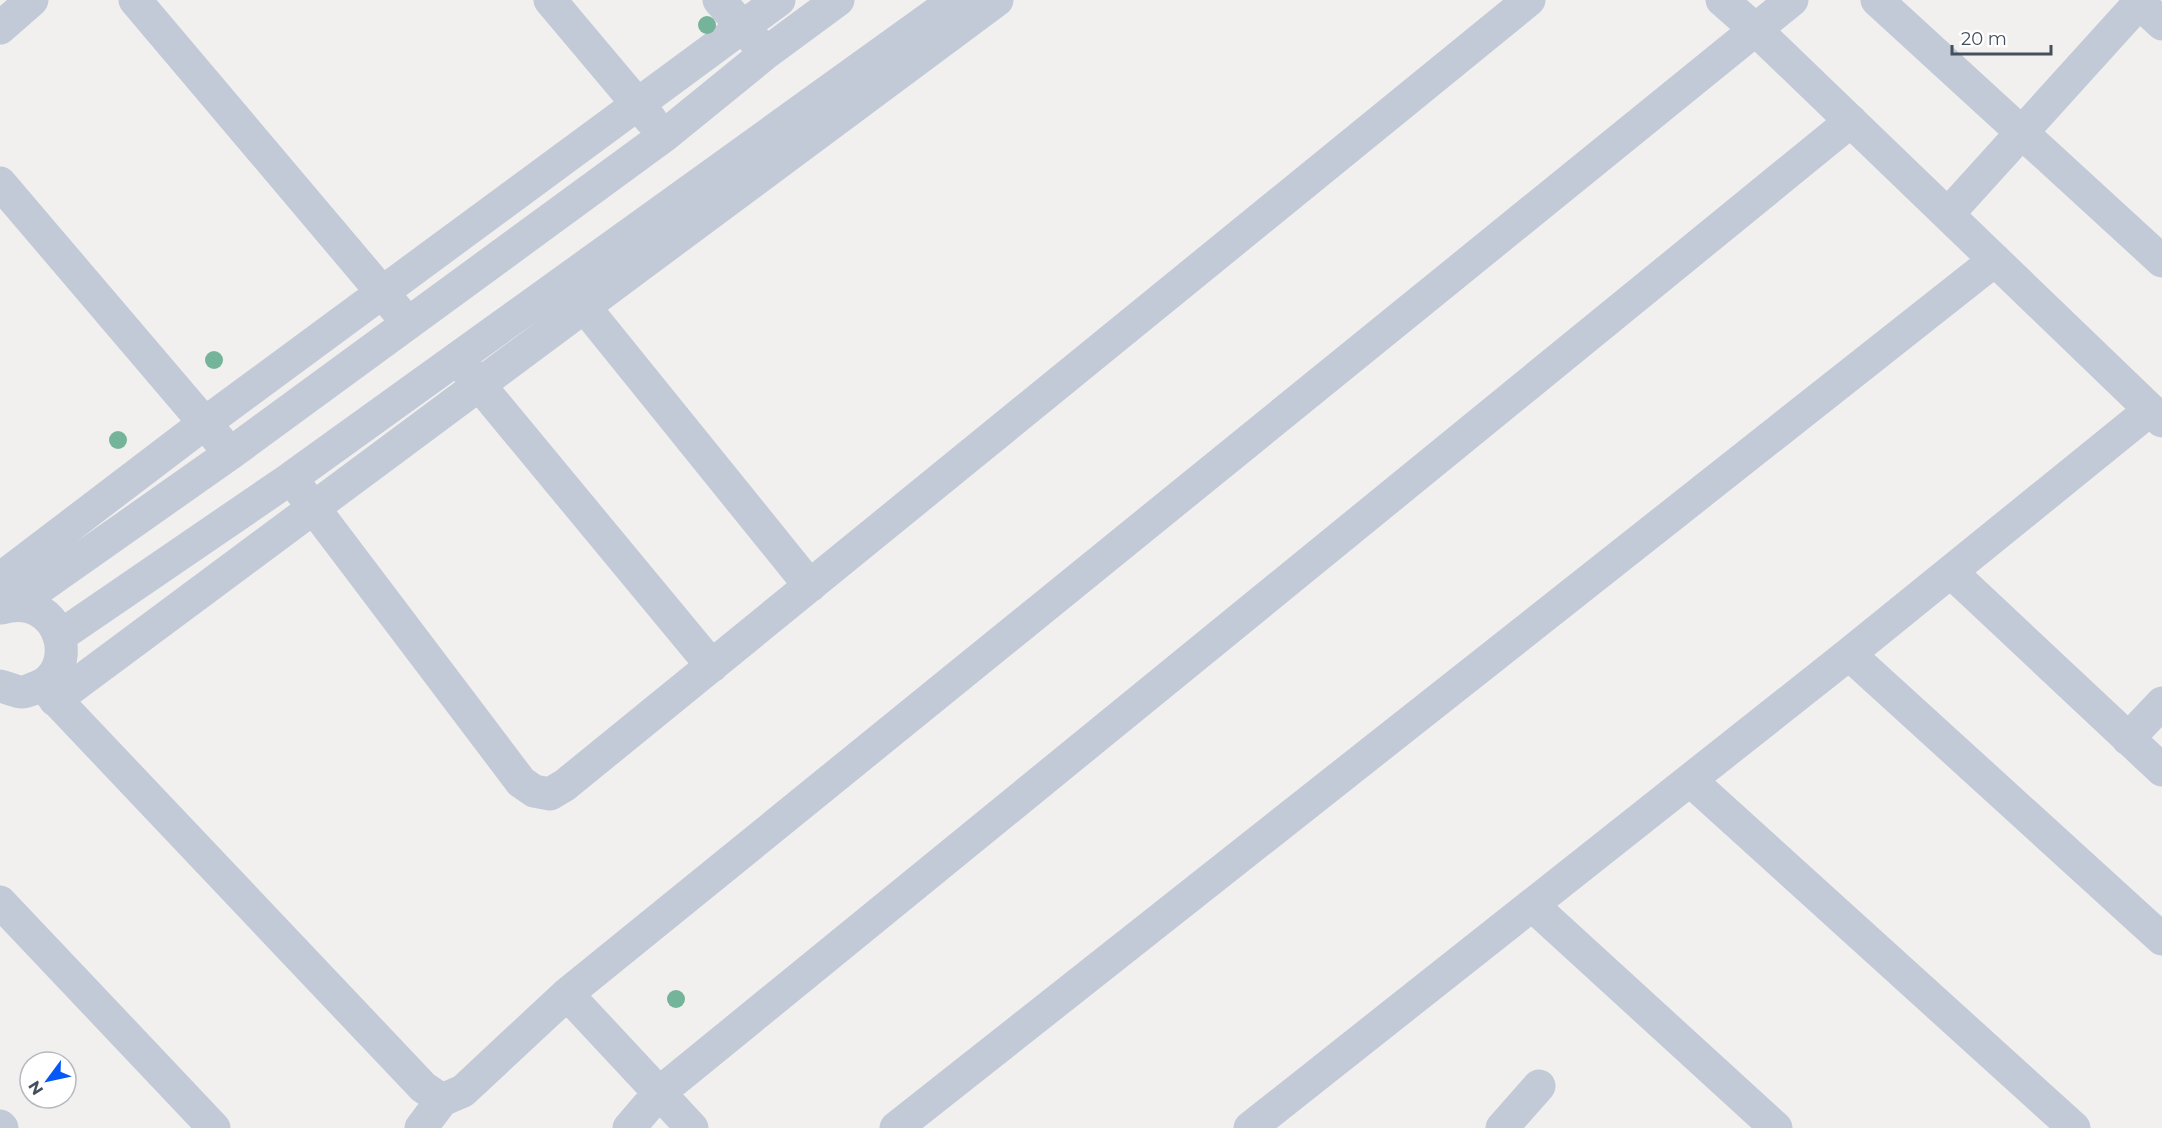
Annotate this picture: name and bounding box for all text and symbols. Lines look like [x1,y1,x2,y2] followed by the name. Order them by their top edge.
[1952,18,2051,56] scale bar
[1961,28,2007,50] text: 20 m
[18,1050,78,1110] north arrow
[24,1077,47,1098] text: N

